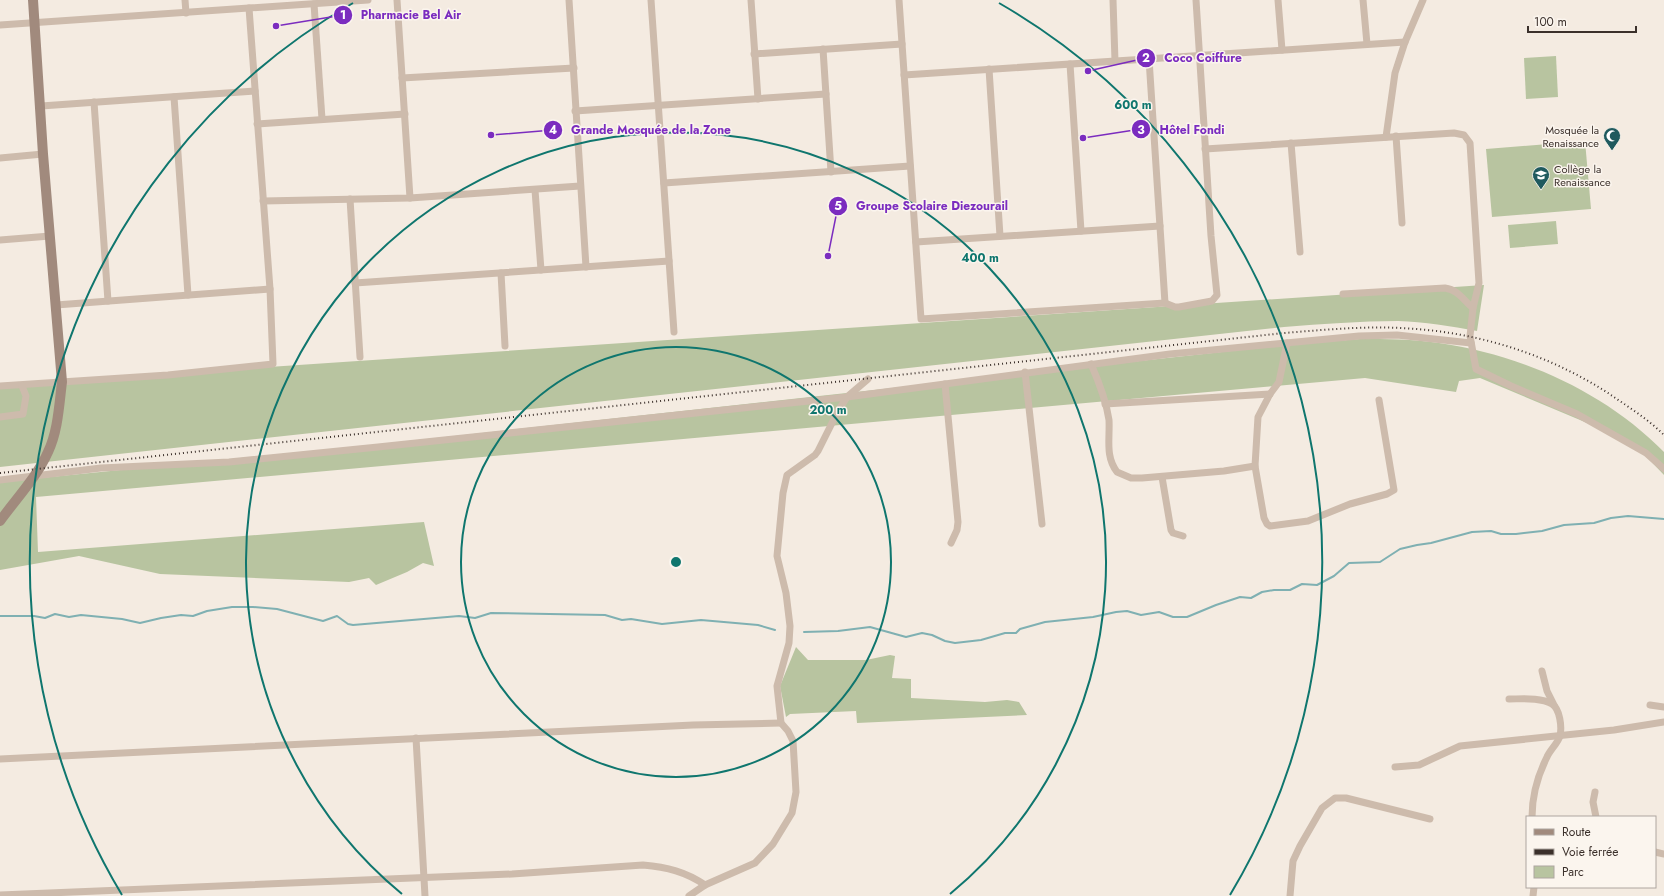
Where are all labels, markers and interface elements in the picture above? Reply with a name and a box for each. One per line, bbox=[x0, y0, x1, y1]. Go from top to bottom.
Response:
callout: Pharmacie Bel Air bbox=[333, 3, 469, 27]
text: 1 bbox=[340, 6, 346, 24]
text: Pharmacie Bel Air bbox=[361, 6, 461, 24]
scale bar bbox=[1528, 8, 1636, 34]
text: 100 m bbox=[1534, 13, 1567, 31]
callout: Coco Coiffure bbox=[1136, 46, 1250, 70]
text: 2 bbox=[1142, 49, 1150, 67]
text: Coco Coiffure bbox=[1164, 49, 1242, 67]
text: 600 m bbox=[1114, 96, 1152, 114]
callout: Hôtel Fondi bbox=[1131, 117, 1232, 141]
callout: Grande Mosquée de la Zone bbox=[543, 118, 739, 142]
text: 4 bbox=[549, 121, 557, 139]
text: Grande Mosquée de la Zone bbox=[571, 121, 731, 139]
text: 3 bbox=[1137, 121, 1145, 139]
text: Hôtel Fondi bbox=[1159, 121, 1225, 139]
place label: Mosquée la Renaissance bbox=[1542, 122, 1599, 151]
mosque icon: Mosquée la Renaissance bbox=[1602, 126, 1622, 151]
place label: Collège la Renaissance bbox=[1554, 161, 1611, 190]
school or university icon: Collège la Renaissance bbox=[1531, 165, 1551, 190]
callout: Groupe Scolaire Diezourail bbox=[828, 194, 1016, 218]
text: 5 bbox=[834, 197, 842, 215]
text: Groupe Scolaire Diezourail bbox=[856, 197, 1008, 215]
text: 400 m bbox=[961, 249, 999, 267]
text: 200 m bbox=[809, 401, 847, 419]
centre of rings bbox=[669, 555, 683, 569]
legend bbox=[1526, 816, 1656, 888]
text: Route bbox=[1562, 823, 1591, 841]
text: Voie ferrée bbox=[1562, 843, 1618, 861]
text: Parc bbox=[1562, 863, 1584, 881]

